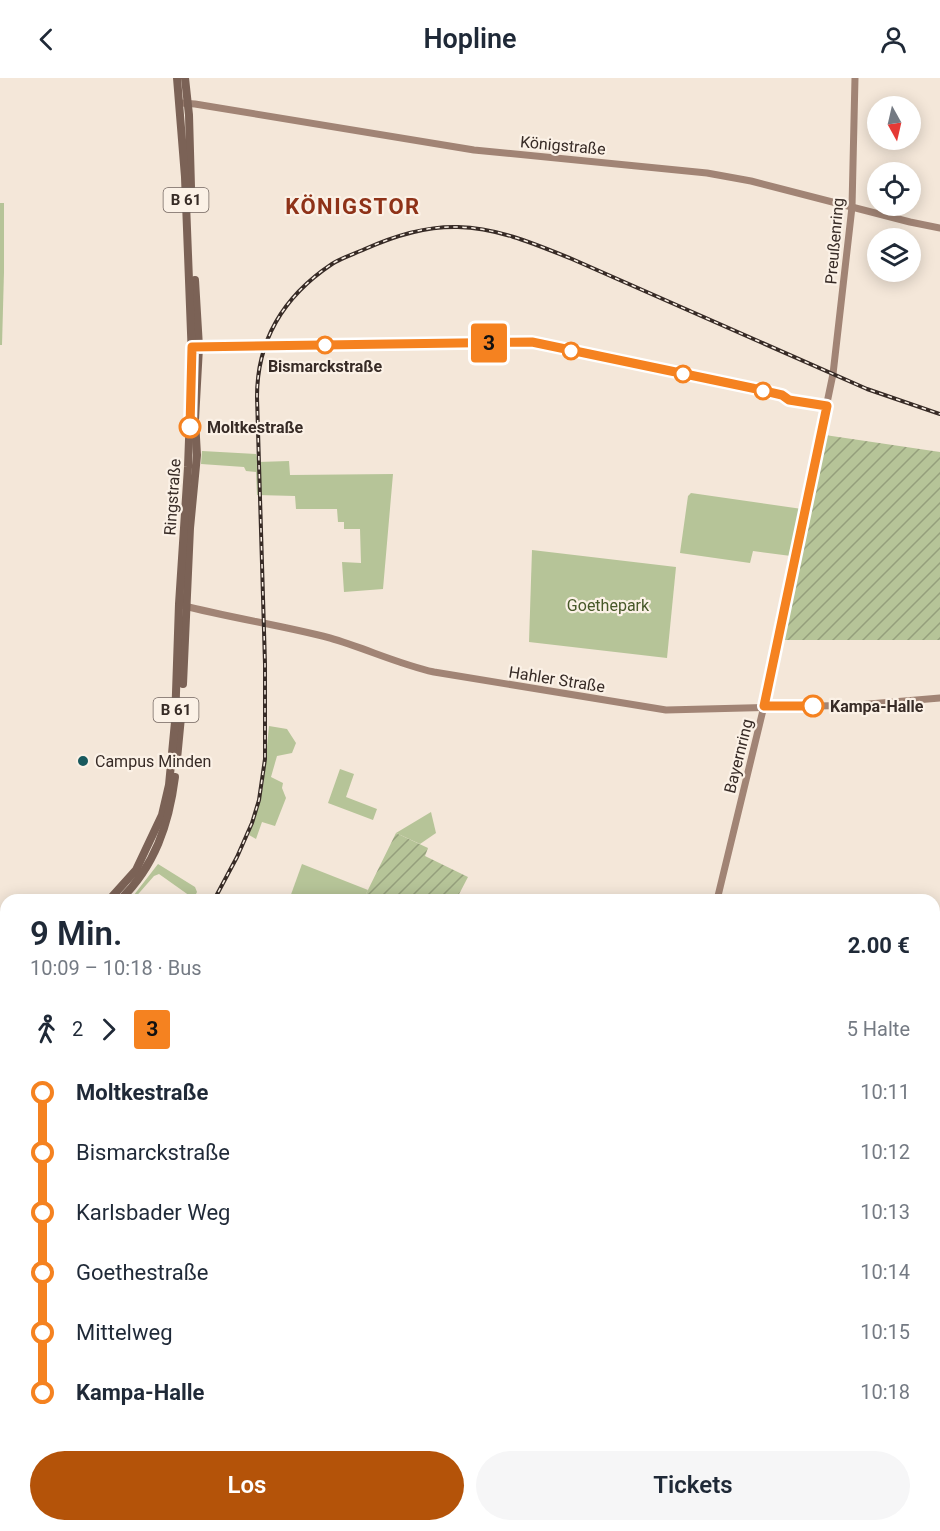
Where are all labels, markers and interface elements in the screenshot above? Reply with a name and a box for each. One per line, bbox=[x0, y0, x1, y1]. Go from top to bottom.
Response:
icon: back bbox=[30, 23, 63, 56]
text: Hopline bbox=[423, 23, 517, 55]
icon: person bbox=[877, 23, 910, 56]
north arrow bbox=[867, 96, 921, 150]
map controls bbox=[867, 96, 921, 282]
street label: Königstraße bbox=[519, 132, 607, 159]
button: locate bbox=[867, 162, 921, 216]
road number: B 61 bbox=[164, 188, 208, 212]
district label: KÖNIGSTOR bbox=[285, 194, 421, 219]
street label: Preußenring bbox=[821, 197, 848, 285]
button: layers bbox=[867, 228, 921, 282]
line badge: 3 bbox=[470, 324, 508, 362]
text: 3 bbox=[483, 331, 495, 355]
marker: Bismarckstraße bbox=[316, 336, 334, 354]
unlabelled marker bbox=[562, 342, 580, 360]
place label: Bismarckstraße bbox=[268, 357, 382, 376]
unlabelled marker bbox=[674, 365, 692, 383]
unlabelled marker bbox=[754, 382, 772, 400]
marker: Moltkestraße bbox=[179, 416, 201, 438]
place label: Moltkestraße bbox=[207, 418, 304, 437]
street label: Ringstraße bbox=[160, 458, 185, 536]
park label: Goethepark bbox=[567, 596, 650, 615]
street label: Hahler Straße bbox=[507, 663, 606, 696]
marker: Kampa-Halle bbox=[802, 695, 824, 717]
place label: Kampa-Halle bbox=[830, 697, 924, 716]
road number: B 61 bbox=[154, 698, 198, 722]
street label: Bayernring bbox=[720, 717, 757, 795]
place label: Campus Minden bbox=[95, 752, 211, 771]
marker: Campus Minden bbox=[76, 754, 90, 768]
text: 9 Min. bbox=[30, 914, 122, 953]
text: 2.00 € bbox=[848, 933, 910, 958]
text: 10:09 – 10:18 · Bus bbox=[30, 956, 202, 980]
icon: walk bbox=[30, 1013, 63, 1046]
icon: forward bbox=[92, 1013, 125, 1046]
text: 2 bbox=[72, 1017, 83, 1041]
text: 3 bbox=[146, 1017, 158, 1041]
text: 5 Halte bbox=[847, 1017, 910, 1041]
text: Moltkestraße bbox=[76, 1080, 208, 1105]
text: 10:11 bbox=[860, 1080, 910, 1104]
text: Bismarckstraße bbox=[76, 1140, 230, 1165]
text: 10:12 bbox=[860, 1140, 910, 1164]
text: Karlsbader Weg bbox=[76, 1200, 230, 1225]
text: 10:13 bbox=[860, 1200, 910, 1224]
text: Goethestraße bbox=[76, 1260, 208, 1285]
text: 10:14 bbox=[860, 1260, 910, 1284]
text: Mittelweg bbox=[76, 1320, 173, 1345]
text: 10:15 bbox=[860, 1320, 910, 1344]
text: Kampa-Halle bbox=[76, 1380, 204, 1405]
text: 10:18 bbox=[860, 1380, 910, 1404]
button: Los bbox=[30, 1451, 464, 1520]
button: Tickets bbox=[476, 1451, 910, 1520]

